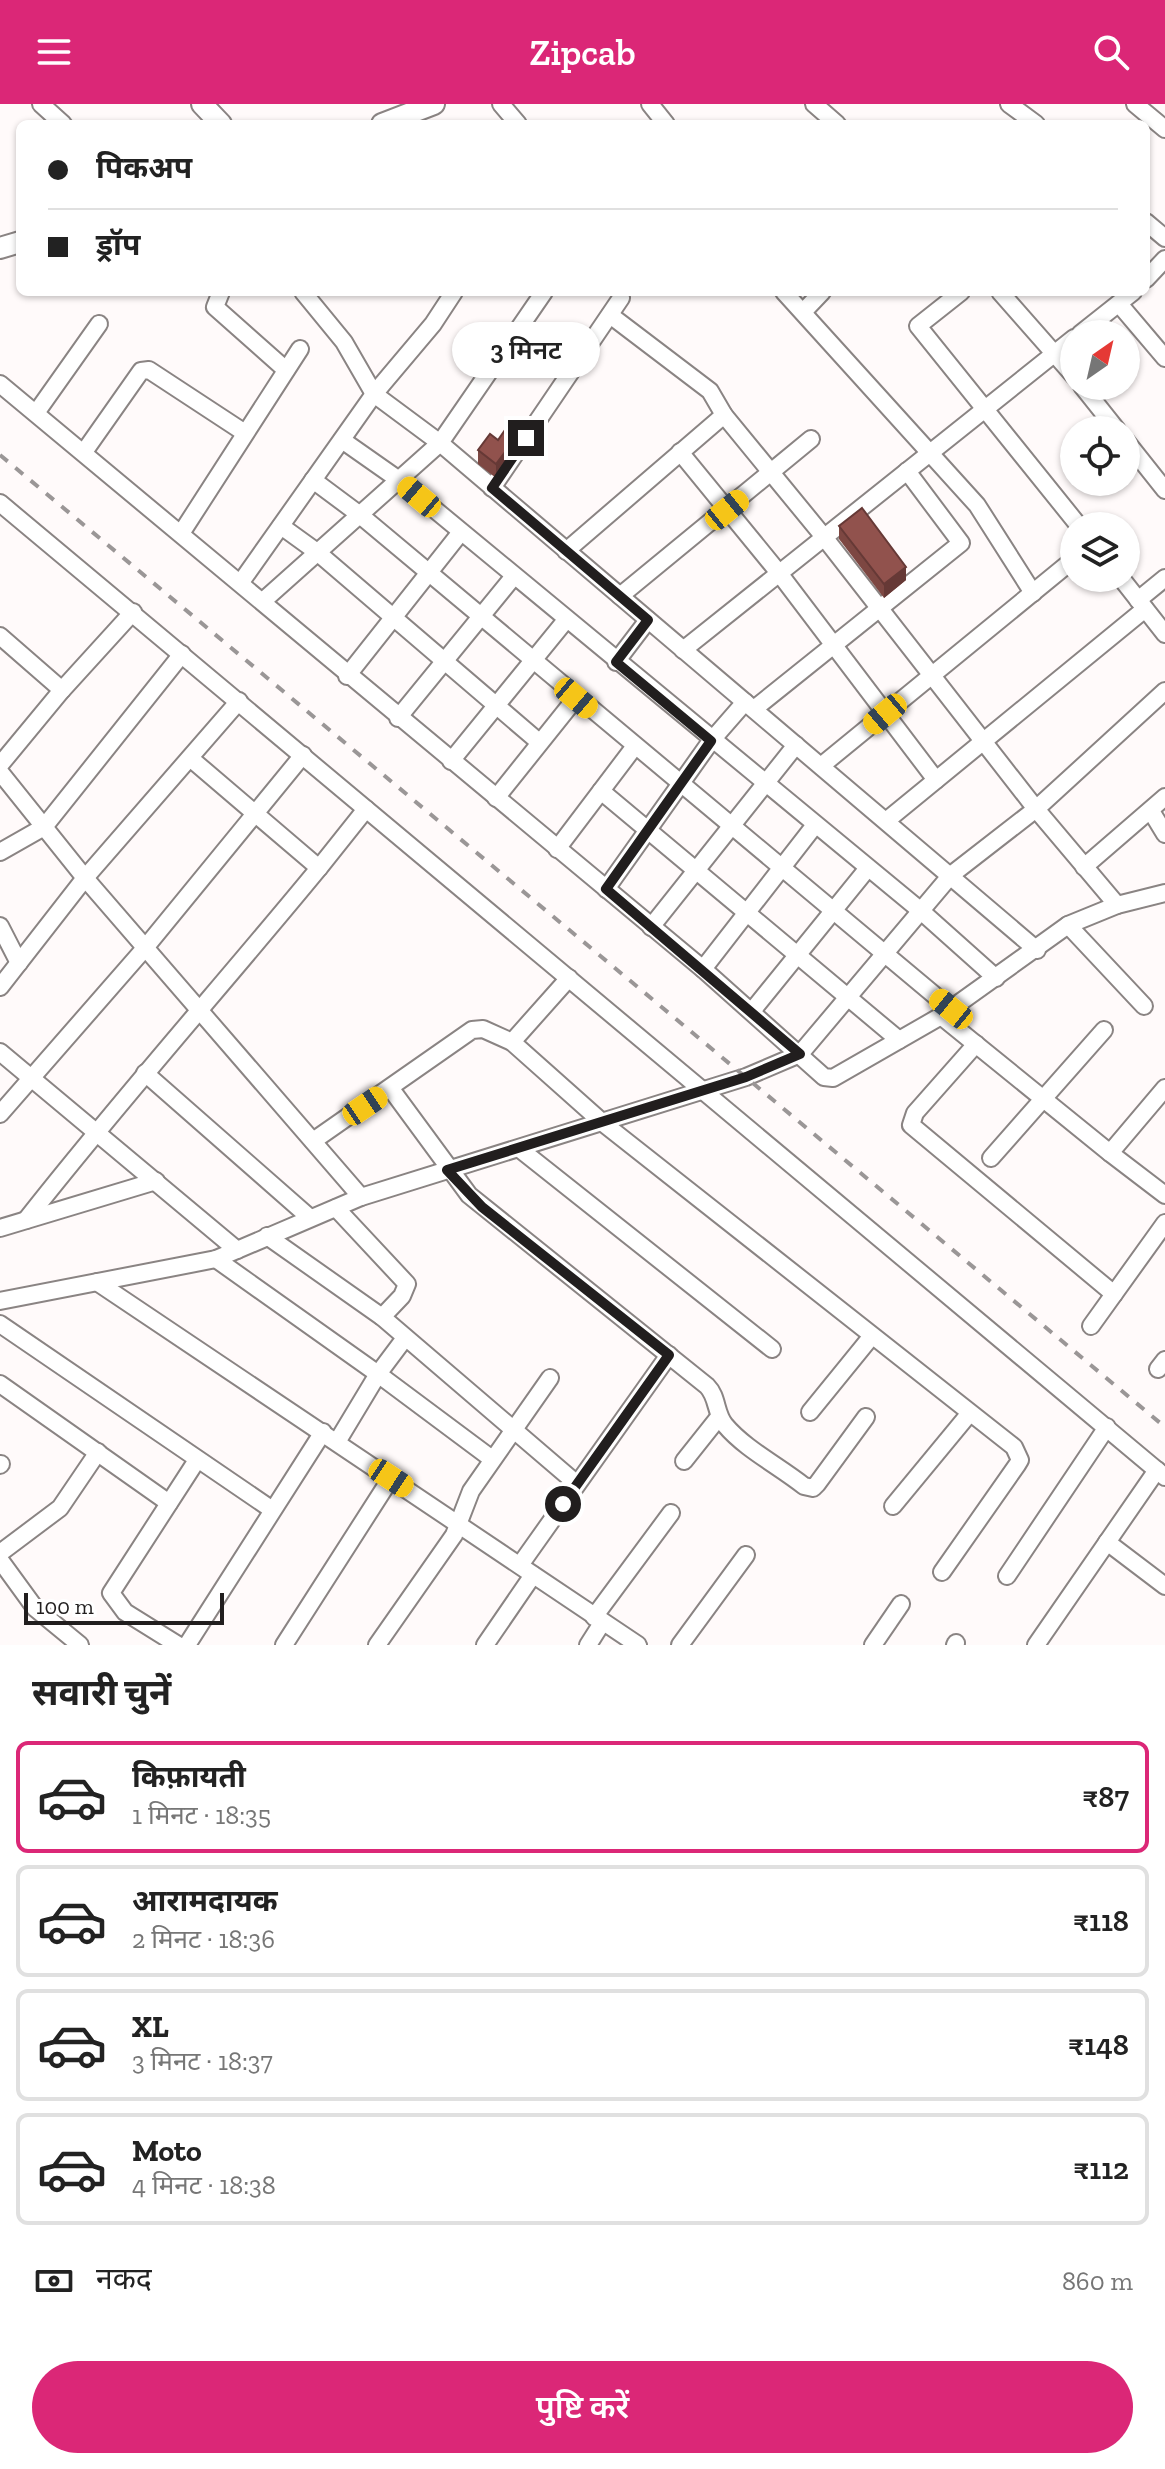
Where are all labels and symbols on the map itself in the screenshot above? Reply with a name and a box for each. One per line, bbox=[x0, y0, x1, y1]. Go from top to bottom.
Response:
north arrow bbox=[1060, 320, 1140, 400]
callout: 3 मिनट bbox=[452, 322, 600, 378]
route end bbox=[508, 420, 544, 456]
car bbox=[393, 472, 445, 522]
car bbox=[701, 486, 753, 534]
car bbox=[550, 673, 602, 723]
car bbox=[859, 689, 911, 739]
car bbox=[925, 985, 977, 1033]
car bbox=[338, 1083, 392, 1129]
car bbox=[364, 1455, 418, 1501]
route start bbox=[545, 1486, 581, 1522]
scale bar bbox=[24, 1589, 224, 1625]

